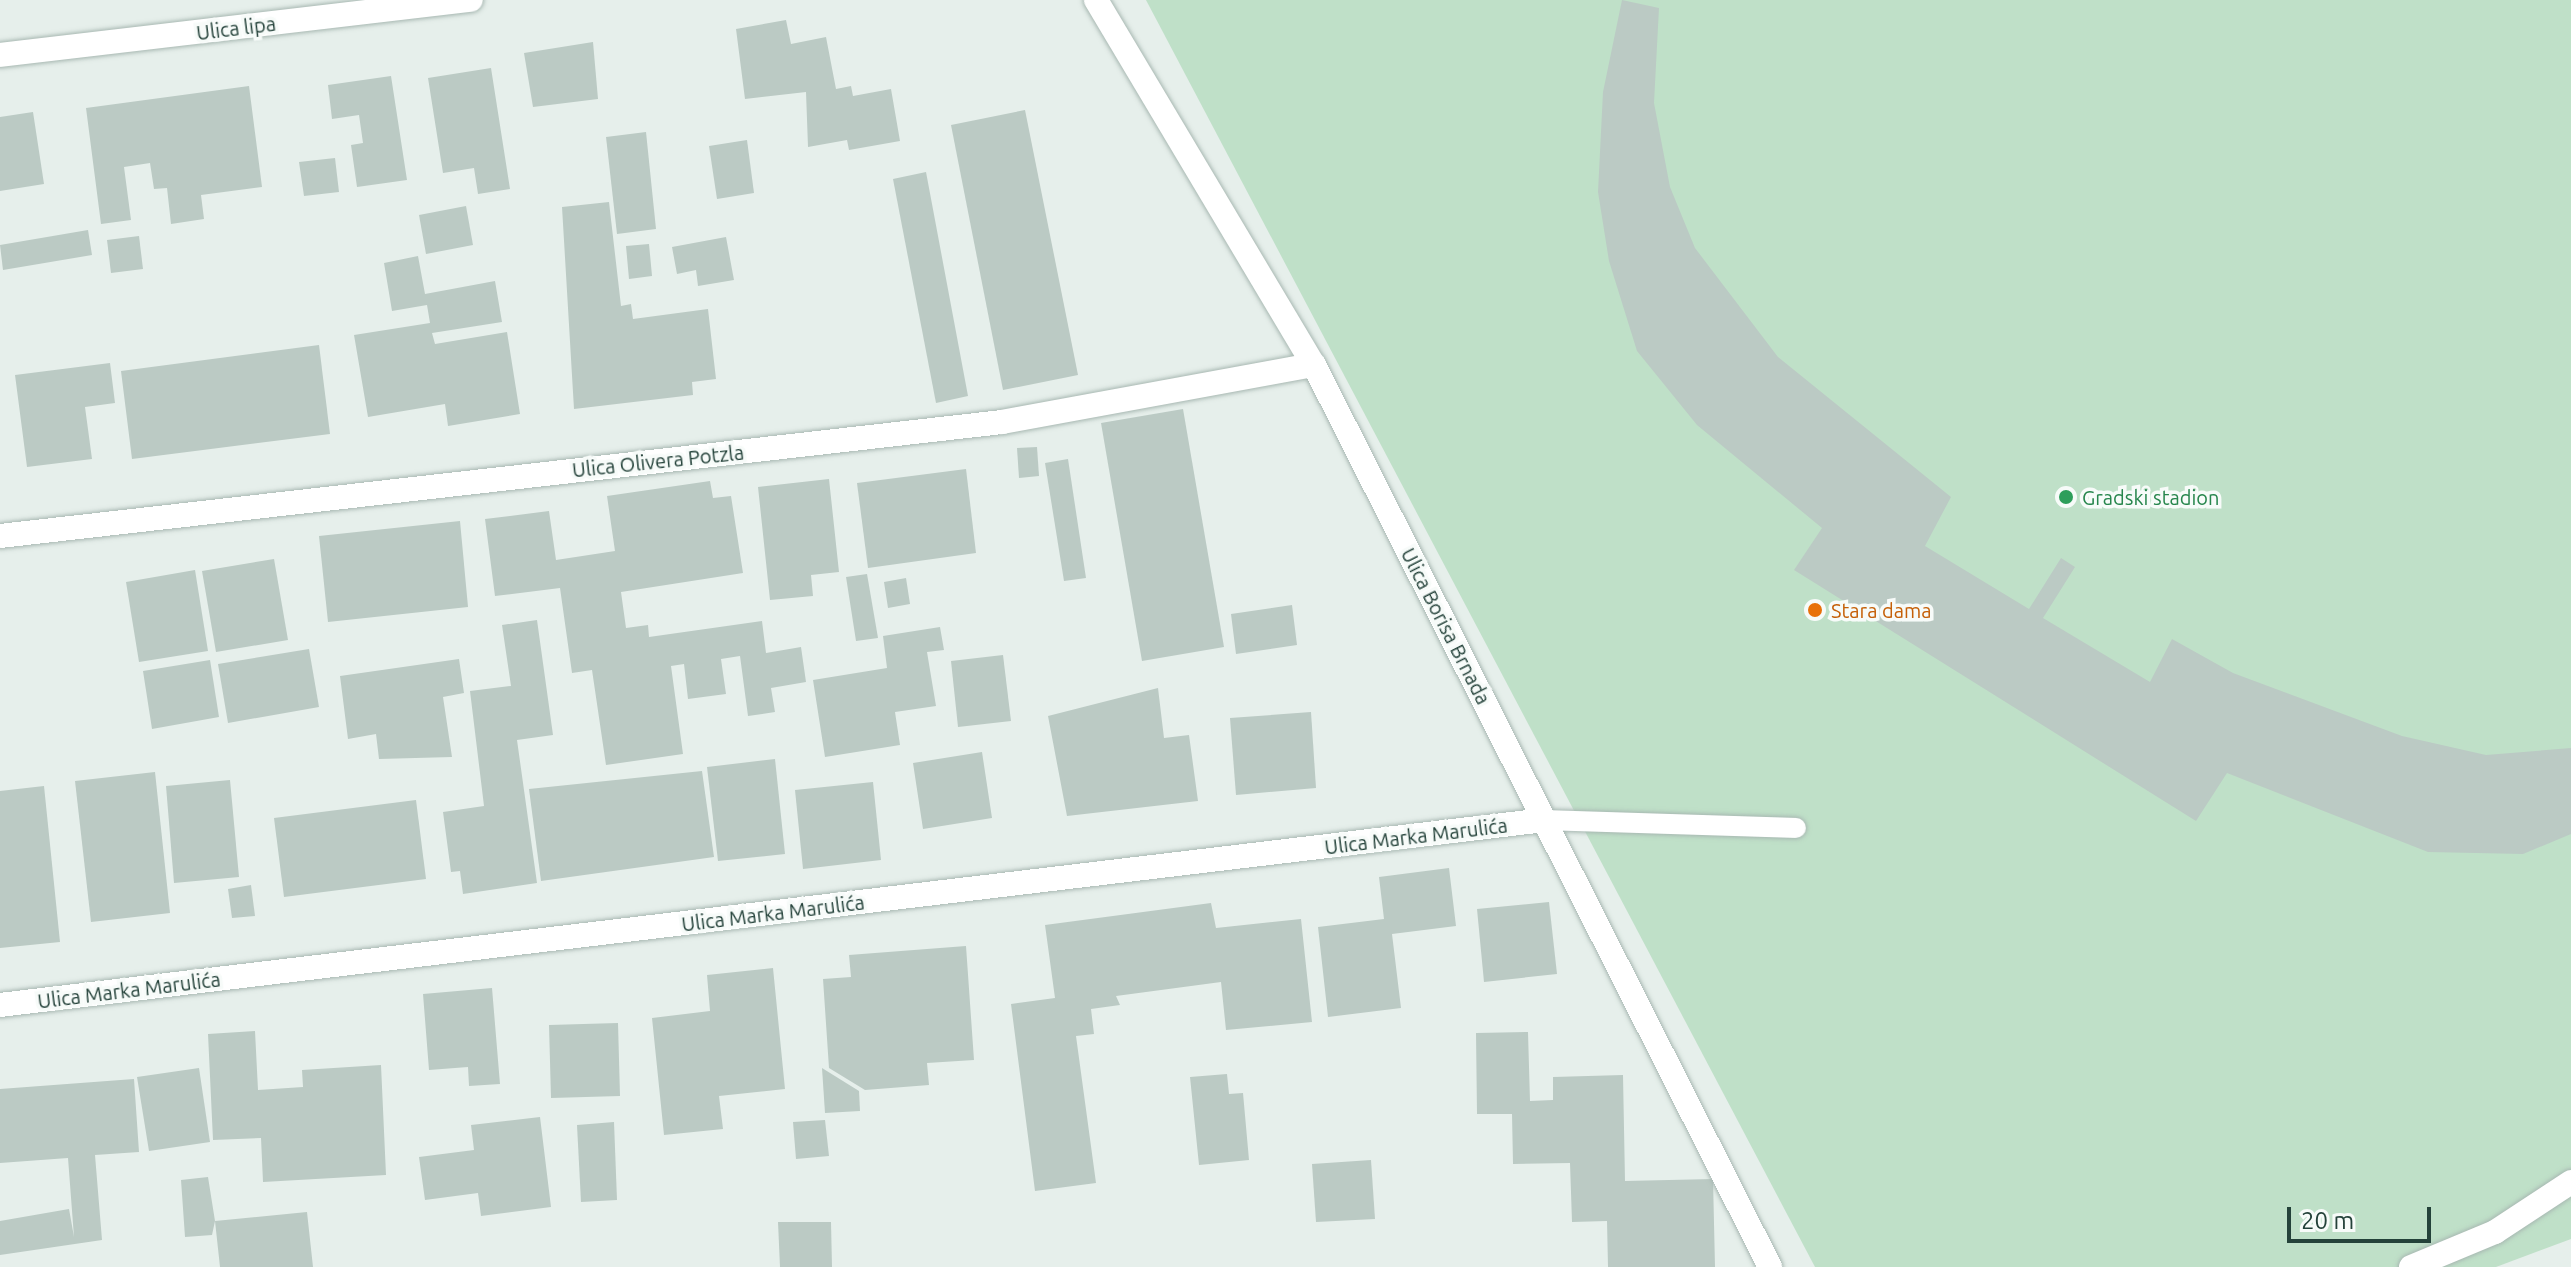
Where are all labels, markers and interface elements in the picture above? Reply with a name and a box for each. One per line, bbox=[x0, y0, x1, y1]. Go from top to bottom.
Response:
street label: Ulica lipa bbox=[195, 11, 277, 45]
street label: Ulica Olivera Potzla bbox=[571, 440, 745, 482]
place label: Gradski stadion bbox=[2082, 485, 2219, 509]
marker: Gradski stadion bbox=[2057, 488, 2075, 506]
street label: Ulica Borisa Brnada bbox=[1396, 544, 1496, 708]
place label: Stara dama bbox=[1831, 598, 1932, 622]
marker: Stara dama bbox=[1806, 601, 1824, 619]
street label: Ulica Marka Marulića bbox=[1323, 813, 1509, 859]
street label: Ulica Marka Marulića bbox=[680, 890, 866, 936]
street label: Ulica Marka Marulića bbox=[36, 967, 222, 1013]
scale bar bbox=[2291, 1191, 2435, 1241]
text: 20 m bbox=[2301, 1207, 2354, 1234]

